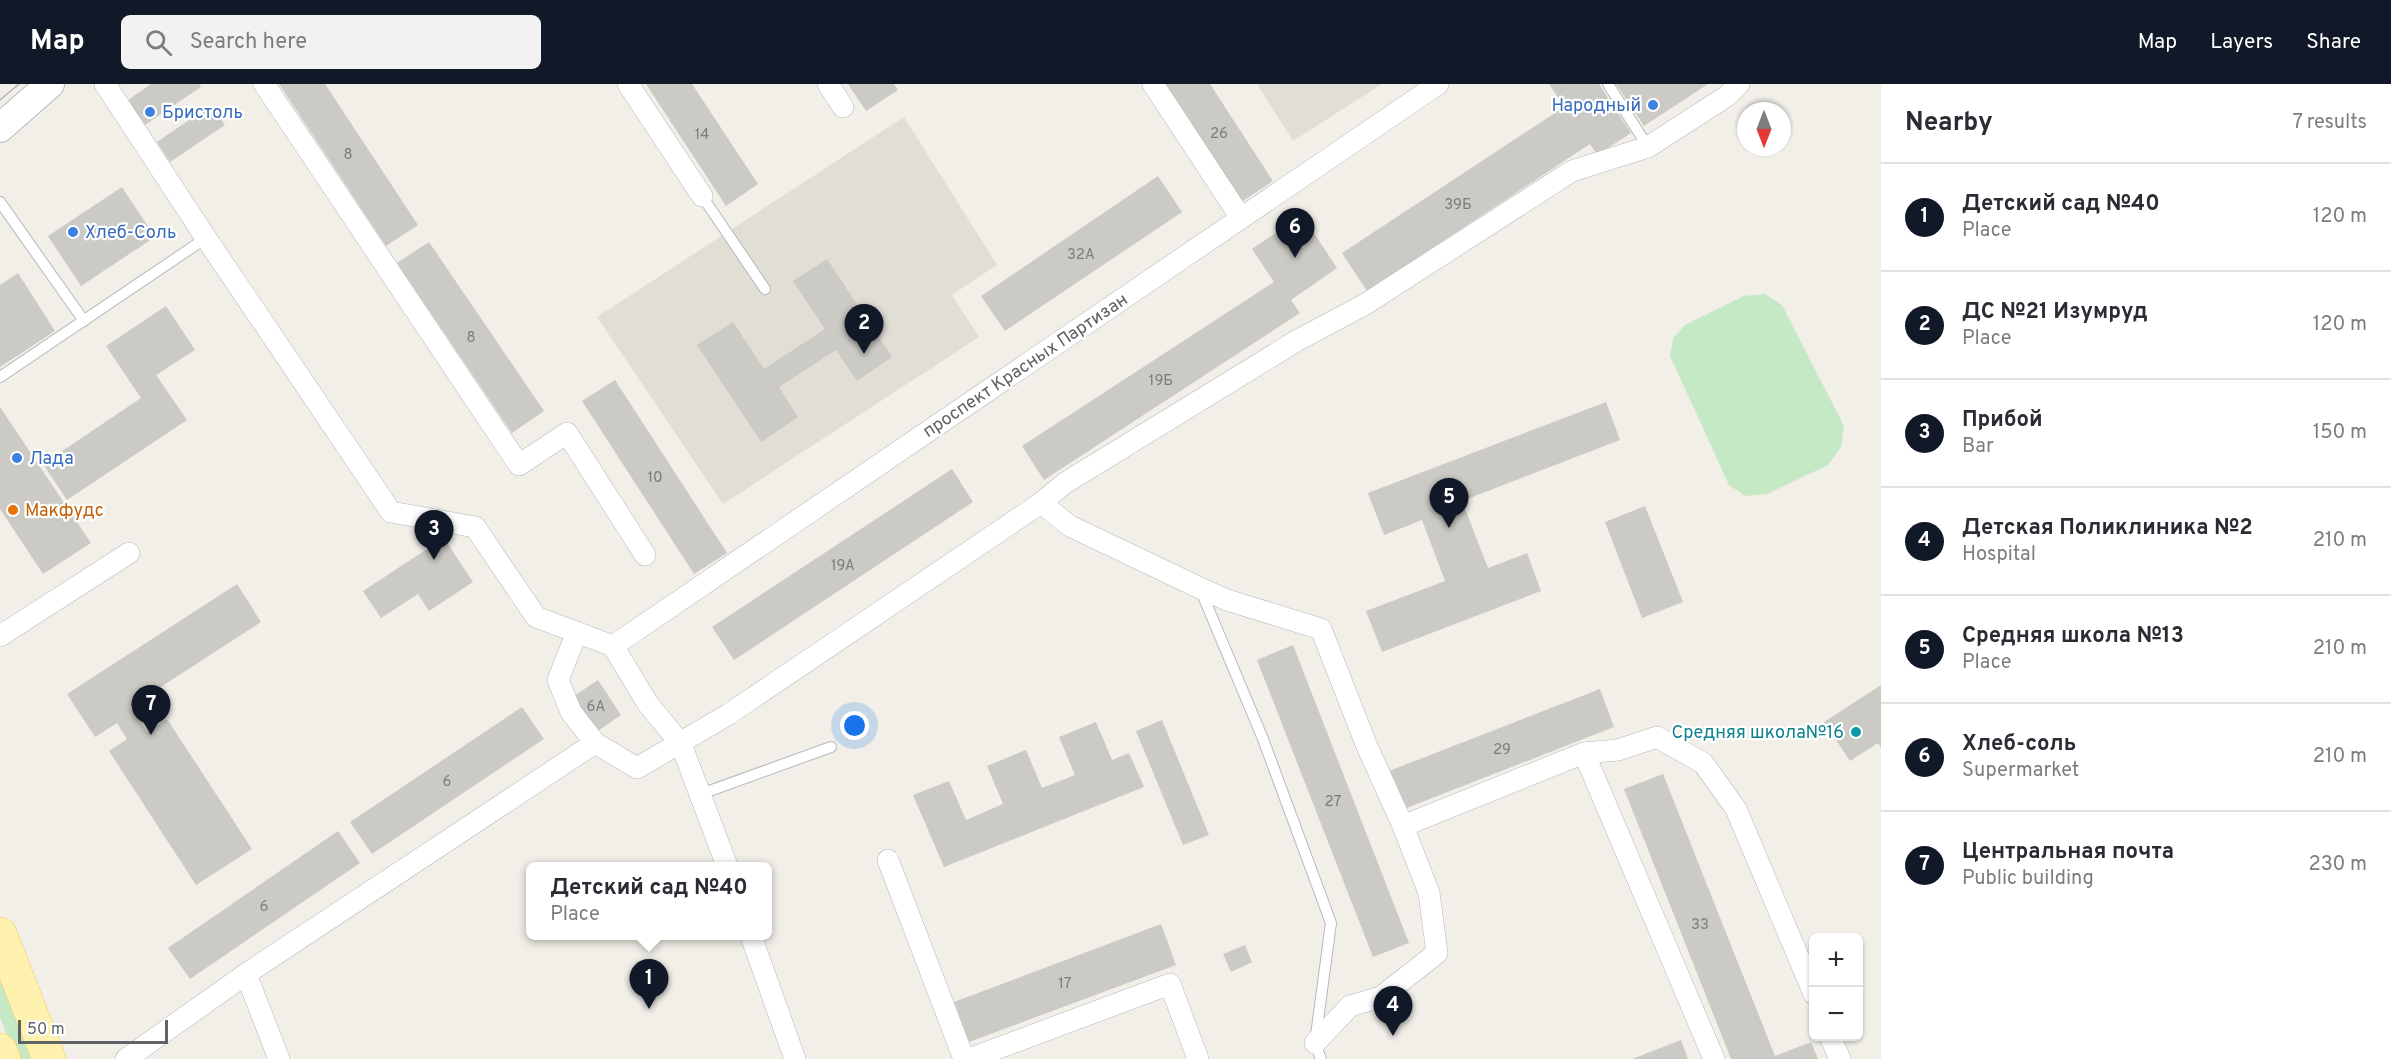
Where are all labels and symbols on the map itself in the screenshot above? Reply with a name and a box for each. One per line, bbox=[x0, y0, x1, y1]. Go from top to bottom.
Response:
place label: Народный bbox=[1551, 95, 1641, 118]
marker: Народный bbox=[1646, 98, 1660, 112]
place label: Бристоль bbox=[162, 102, 243, 125]
north arrow bbox=[1737, 102, 1791, 156]
marker: Бристоль bbox=[143, 105, 157, 119]
house number: 26 bbox=[1210, 125, 1228, 144]
house number: 14 bbox=[695, 126, 709, 145]
house number: 8 bbox=[343, 146, 353, 165]
house number: 39Б bbox=[1444, 196, 1472, 215]
pin: 6 bbox=[1276, 208, 1314, 258]
place label: Хлеб-Соль bbox=[85, 222, 176, 245]
marker: Хлеб-Соль bbox=[66, 225, 80, 239]
house number: 32А bbox=[1067, 246, 1095, 265]
street label: проспект Красных Партизан bbox=[919, 289, 1133, 444]
pin: 2 bbox=[844, 304, 884, 354]
house number: 8 bbox=[466, 329, 476, 348]
house number: 19Б bbox=[1149, 372, 1173, 391]
place label: Лада bbox=[29, 448, 74, 471]
marker: Лада bbox=[10, 451, 24, 465]
house number: 10 bbox=[647, 469, 663, 488]
pin: 5 bbox=[1430, 478, 1468, 528]
place label: Макфудс bbox=[25, 500, 104, 523]
marker: Макфудс bbox=[6, 503, 20, 517]
pin: 3 bbox=[414, 510, 454, 560]
house number: 19А bbox=[831, 557, 855, 576]
pin: 7 bbox=[132, 686, 170, 735]
house number: 6А bbox=[587, 698, 605, 717]
your location bbox=[840, 711, 869, 740]
place label: Средняя школа№16 bbox=[1672, 722, 1844, 745]
marker: Средняя школа№16 bbox=[1849, 725, 1863, 739]
house number: 29 bbox=[1493, 741, 1511, 760]
house number: 6 bbox=[443, 773, 452, 792]
house number: 27 bbox=[1325, 793, 1342, 812]
house number: 6 bbox=[260, 898, 269, 917]
house number: 33 bbox=[1691, 916, 1709, 935]
pin: 1 bbox=[630, 960, 668, 1009]
house number: 17 bbox=[1058, 975, 1072, 994]
pin: 4 bbox=[1374, 986, 1412, 1036]
scale bar bbox=[18, 1017, 168, 1044]

